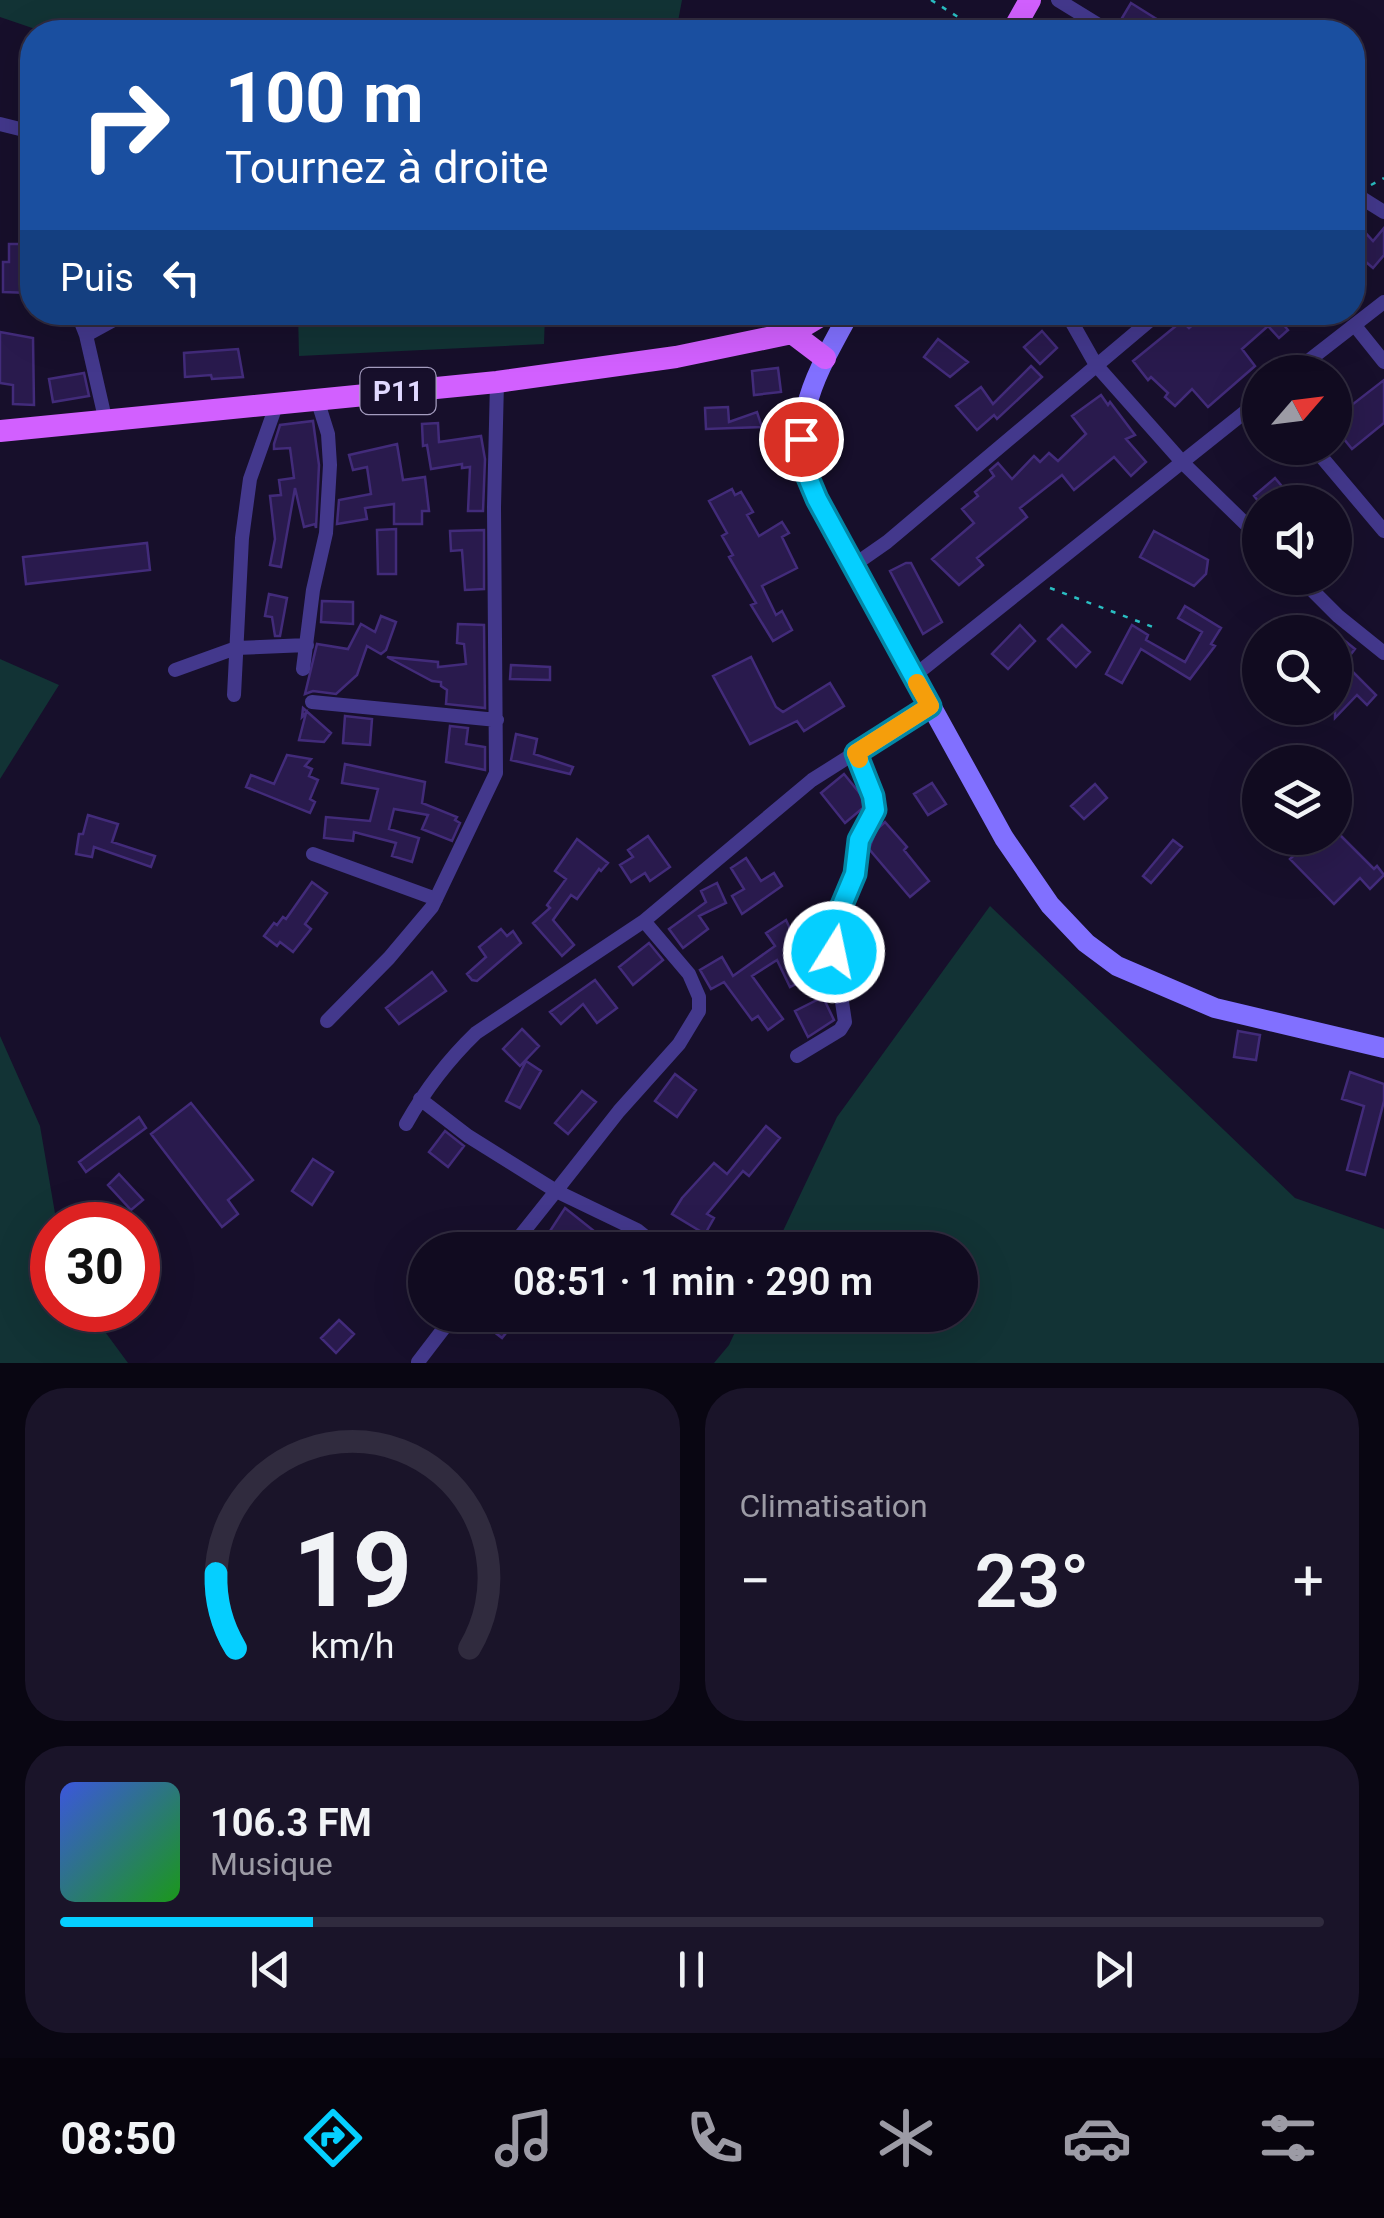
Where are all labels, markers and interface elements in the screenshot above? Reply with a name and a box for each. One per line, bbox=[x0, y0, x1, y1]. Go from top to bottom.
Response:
text: 100 m bbox=[225, 57, 424, 139]
icon: right bbox=[60, 60, 190, 190]
text: Tournez à droite bbox=[225, 141, 549, 194]
icon: left bbox=[154, 250, 209, 305]
text: Puis bbox=[60, 256, 134, 300]
north arrow bbox=[1242, 355, 1352, 465]
map controls bbox=[1242, 355, 1352, 855]
road number: P11 bbox=[360, 368, 436, 414]
pin bbox=[759, 397, 844, 482]
icon: arrive bbox=[774, 412, 829, 467]
button: sound bbox=[1242, 485, 1352, 595]
button: search bbox=[1242, 615, 1352, 725]
button: layers bbox=[1242, 745, 1352, 855]
position arrow bbox=[782, 900, 886, 1004]
speed limit sign: 30 bbox=[30, 1202, 160, 1332]
text: 08:51 · 1 min · 290 m bbox=[513, 1260, 873, 1304]
text: Climatisation bbox=[740, 1487, 928, 1525]
text: 19 bbox=[293, 1510, 412, 1631]
text: 23° bbox=[975, 1537, 1089, 1625]
text: − bbox=[740, 1549, 771, 1613]
text: + bbox=[1293, 1549, 1324, 1613]
text: km/h bbox=[310, 1625, 394, 1667]
text: 106.3 FM bbox=[210, 1801, 372, 1845]
text: Musique bbox=[210, 1845, 333, 1883]
icon: previous bbox=[243, 1942, 298, 1997]
icon: pause bbox=[664, 1942, 719, 1997]
icon: next bbox=[1086, 1942, 1141, 1997]
icon: directions bbox=[298, 2103, 368, 2173]
icon: music bbox=[489, 2103, 559, 2173]
icon: phone bbox=[680, 2103, 750, 2173]
icon: climate bbox=[871, 2103, 941, 2173]
icon: car bbox=[1062, 2103, 1132, 2173]
icon: filters bbox=[1253, 2103, 1323, 2173]
text: 08:50 bbox=[61, 2112, 177, 2165]

